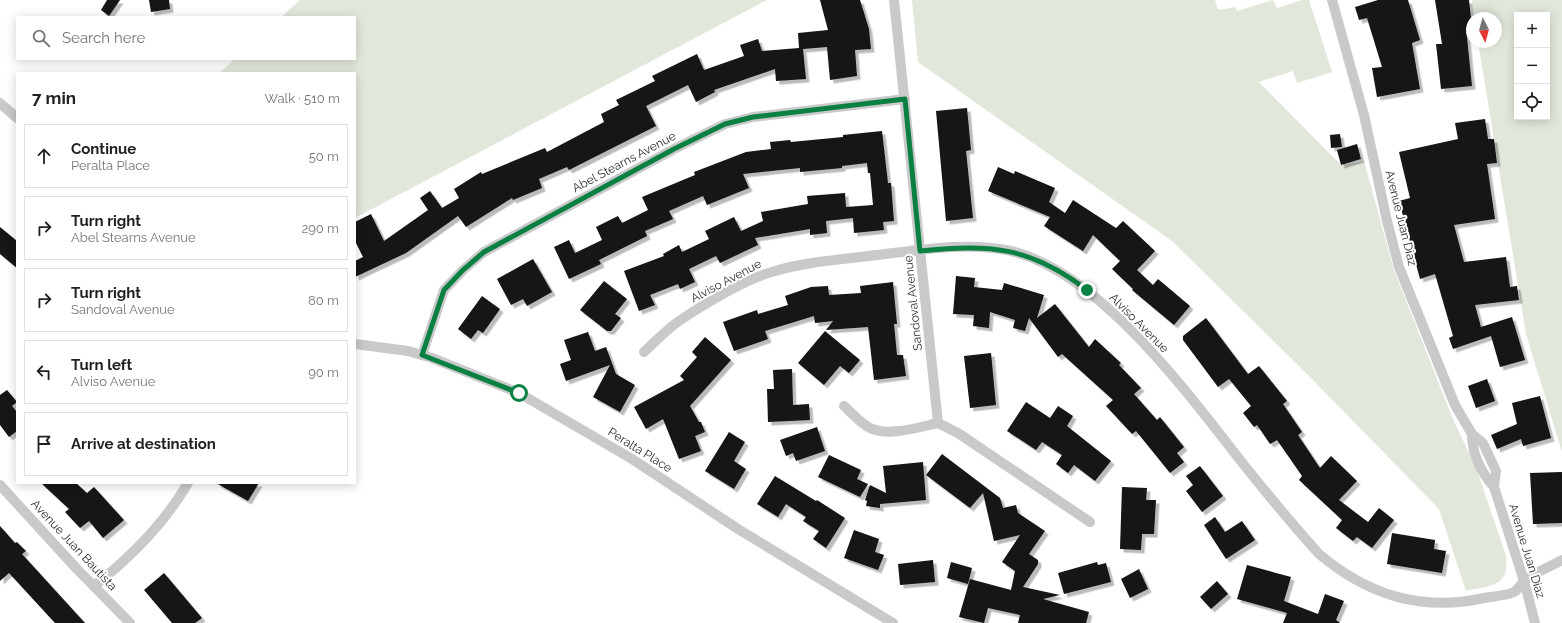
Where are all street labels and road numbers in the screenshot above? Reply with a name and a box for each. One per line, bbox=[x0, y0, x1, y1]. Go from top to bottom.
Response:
street label: Abel Stearns Avenue bbox=[570, 129, 678, 195]
street label: Avenue Juan Diaz bbox=[1382, 169, 1420, 267]
street label: Sandoval Avenue bbox=[901, 255, 925, 351]
street label: Alviso Avenue bbox=[688, 257, 764, 305]
street label: Alviso Avenue bbox=[1107, 291, 1171, 355]
street label: Peralta Place bbox=[605, 425, 675, 475]
street label: Avenue Juan Bautista bbox=[28, 497, 120, 593]
street label: Avenue Juan Diaz bbox=[1506, 502, 1548, 600]

